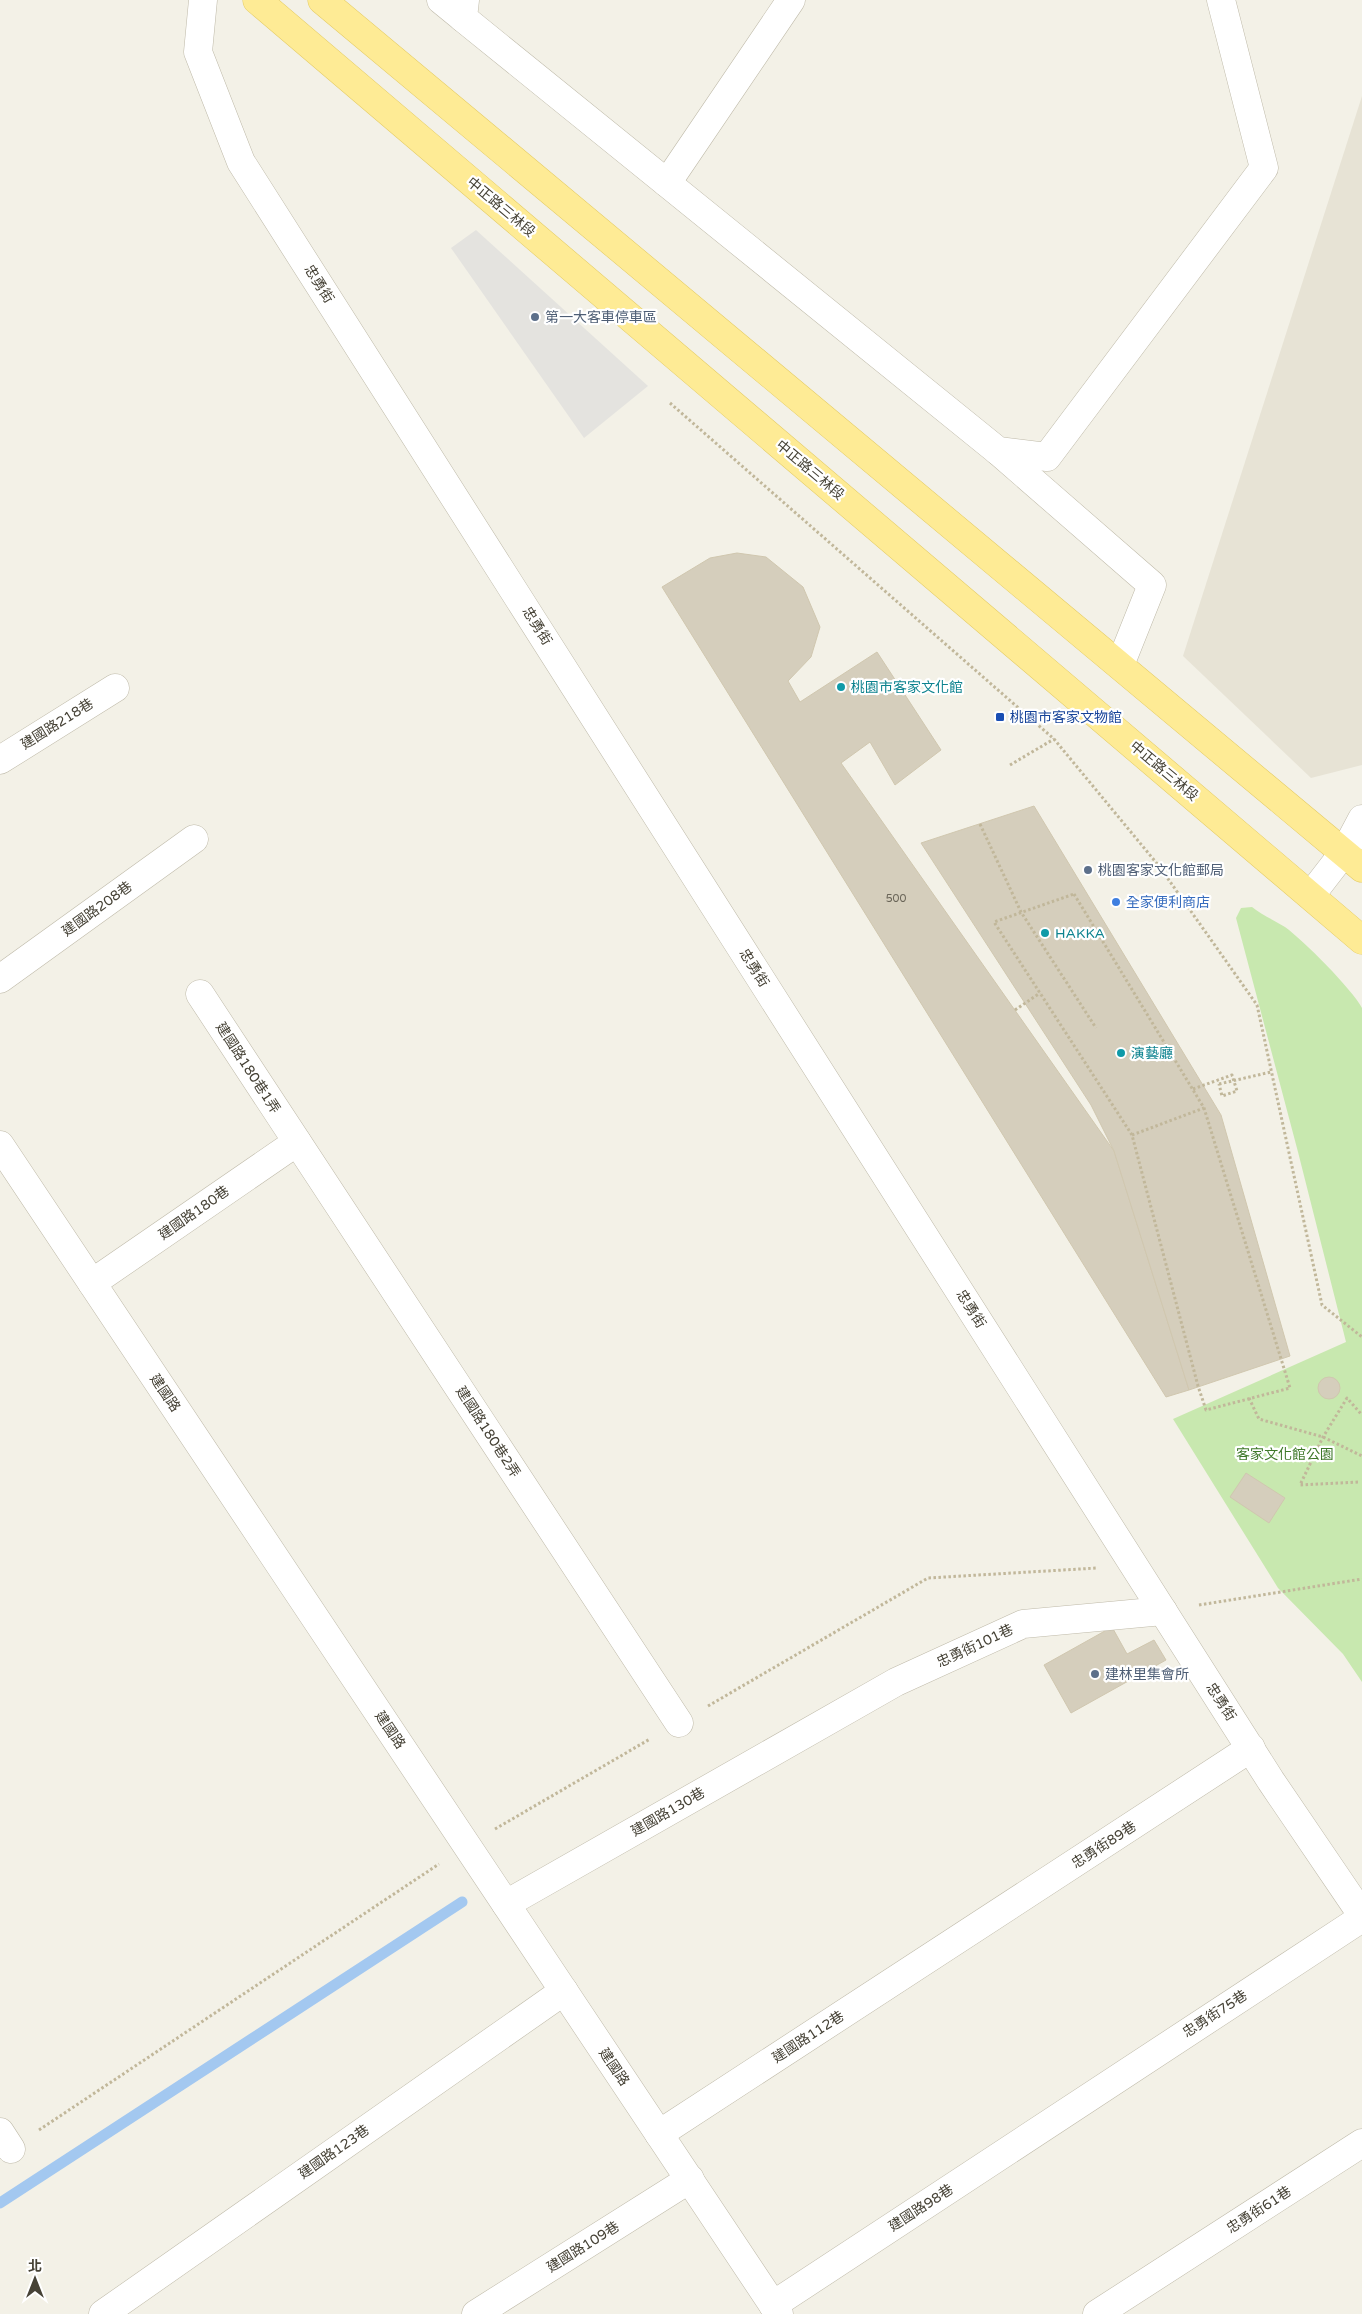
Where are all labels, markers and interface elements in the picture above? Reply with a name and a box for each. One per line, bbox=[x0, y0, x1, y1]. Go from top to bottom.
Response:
street label: 中正路三林段 bbox=[463, 173, 539, 241]
street label: 忠勇街 bbox=[301, 262, 337, 306]
place label: 第一大客車停車區 bbox=[545, 309, 657, 326]
marker: 第一大客車停車區 bbox=[529, 311, 541, 323]
street label: 中正路三林段 bbox=[772, 436, 848, 504]
street label: 忠勇街 bbox=[519, 604, 555, 648]
place label: 桃園市客家文化館 bbox=[851, 679, 963, 696]
marker: 桃園市客家文化館 bbox=[835, 681, 847, 693]
street label: 建國路218巷 bbox=[18, 695, 96, 753]
place label: 桃園市客家文物館 bbox=[1010, 709, 1122, 726]
marker: 桃園市客家文物館 bbox=[994, 711, 1006, 723]
street label: 中正路三林段 bbox=[1126, 737, 1202, 805]
place label: 桃園客家文化館郵局 bbox=[1098, 862, 1224, 879]
marker: 桃園客家文化館郵局 bbox=[1082, 864, 1094, 876]
street label: 建國路208巷 bbox=[59, 878, 135, 940]
house number: 500 bbox=[886, 892, 906, 905]
place label: 全家便利商店 bbox=[1126, 894, 1210, 911]
marker: 全家便利商店 bbox=[1110, 896, 1122, 908]
place label: HAKKA bbox=[1055, 925, 1105, 942]
marker: HAKKA bbox=[1039, 927, 1051, 939]
street label: 忠勇街 bbox=[736, 946, 772, 990]
street label: 建國路180巷1弄 bbox=[212, 1019, 284, 1117]
place label: 演藝廳 bbox=[1131, 1045, 1173, 1062]
marker: 演藝廳 bbox=[1115, 1047, 1127, 1059]
street label: 建國路180巷 bbox=[155, 1182, 233, 1244]
street label: 忠勇街 bbox=[953, 1287, 989, 1331]
street label: 建國路 bbox=[146, 1371, 184, 1415]
street label: 建國路180巷2弄 bbox=[452, 1383, 524, 1481]
park label: 客家文化館公園 bbox=[1236, 1446, 1334, 1463]
street label: 忠勇街101巷 bbox=[934, 1621, 1016, 1671]
place label: 建林里集會所 bbox=[1105, 1666, 1189, 1683]
marker: 建林里集會所 bbox=[1089, 1668, 1101, 1680]
street label: 忠勇街 bbox=[1202, 1680, 1240, 1724]
street label: 建國路 bbox=[371, 1708, 409, 1752]
street label: 建國路130巷 bbox=[628, 1784, 708, 1840]
street label: 忠勇街89巷 bbox=[1069, 1818, 1139, 1872]
street label: 忠勇街75巷 bbox=[1180, 1987, 1250, 2041]
street label: 建國路112巷 bbox=[769, 2007, 847, 2067]
street label: 建國路 bbox=[595, 2045, 633, 2089]
street label: 建國路123巷 bbox=[295, 2121, 373, 2183]
street label: 建國路98巷 bbox=[886, 2181, 956, 2235]
street label: 忠勇街61巷 bbox=[1224, 2183, 1294, 2237]
street label: 建國路109巷 bbox=[544, 2218, 622, 2276]
north arrow bbox=[10, 2254, 60, 2304]
text: 北 bbox=[28, 2258, 42, 2275]

